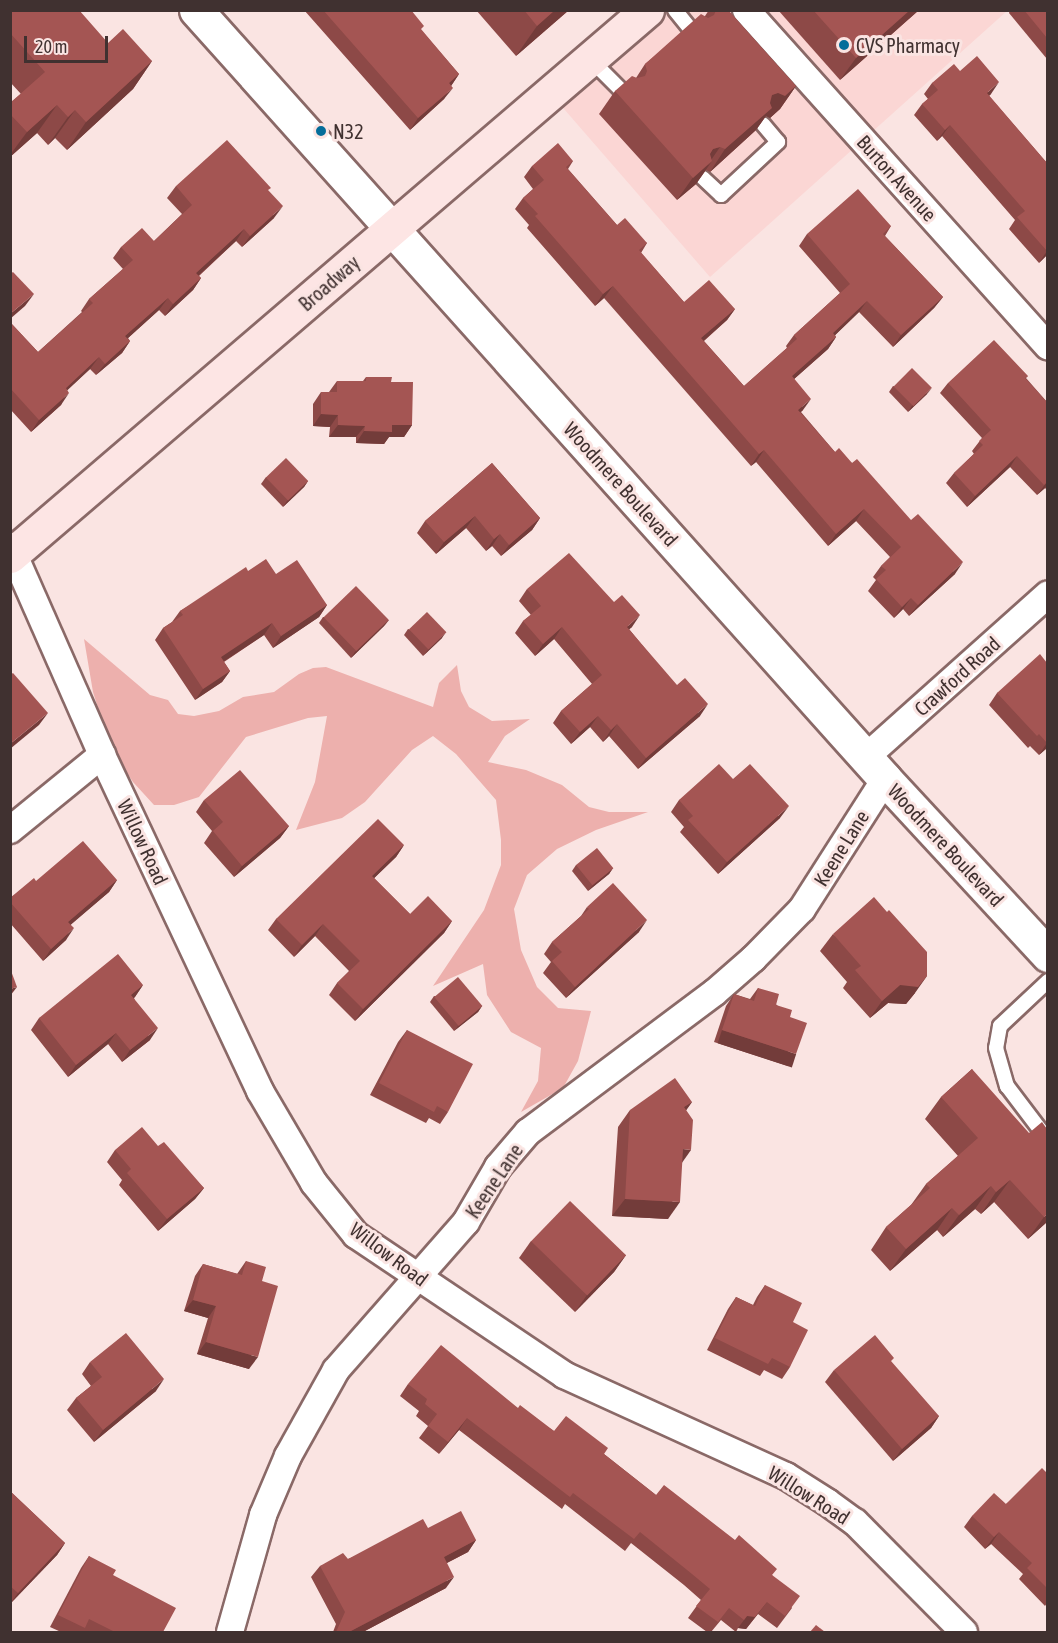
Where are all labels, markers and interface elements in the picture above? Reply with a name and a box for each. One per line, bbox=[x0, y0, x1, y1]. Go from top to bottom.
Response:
scale bar bbox=[27, 24, 111, 62]
place label: CVS Pharmacy bbox=[856, 33, 960, 57]
text: 20 m bbox=[35, 36, 67, 57]
marker: CVS Pharmacy bbox=[837, 38, 851, 52]
place label: N32 bbox=[333, 119, 364, 143]
marker: N32 bbox=[314, 124, 328, 138]
street label: Burton Avenue bbox=[852, 130, 942, 226]
street label: Broadway bbox=[294, 250, 364, 316]
street label: Woodmere Boulevard bbox=[559, 417, 683, 551]
street label: Crawford Road bbox=[909, 631, 1005, 721]
street label: Woodmere Boulevard bbox=[883, 779, 1009, 911]
street label: Willow Road bbox=[113, 795, 173, 889]
street label: Keene Lane bbox=[808, 806, 874, 890]
street label: Keene Lane bbox=[460, 1139, 528, 1223]
street label: Willow Road bbox=[345, 1217, 433, 1291]
street label: Willow Road bbox=[764, 1461, 854, 1529]

